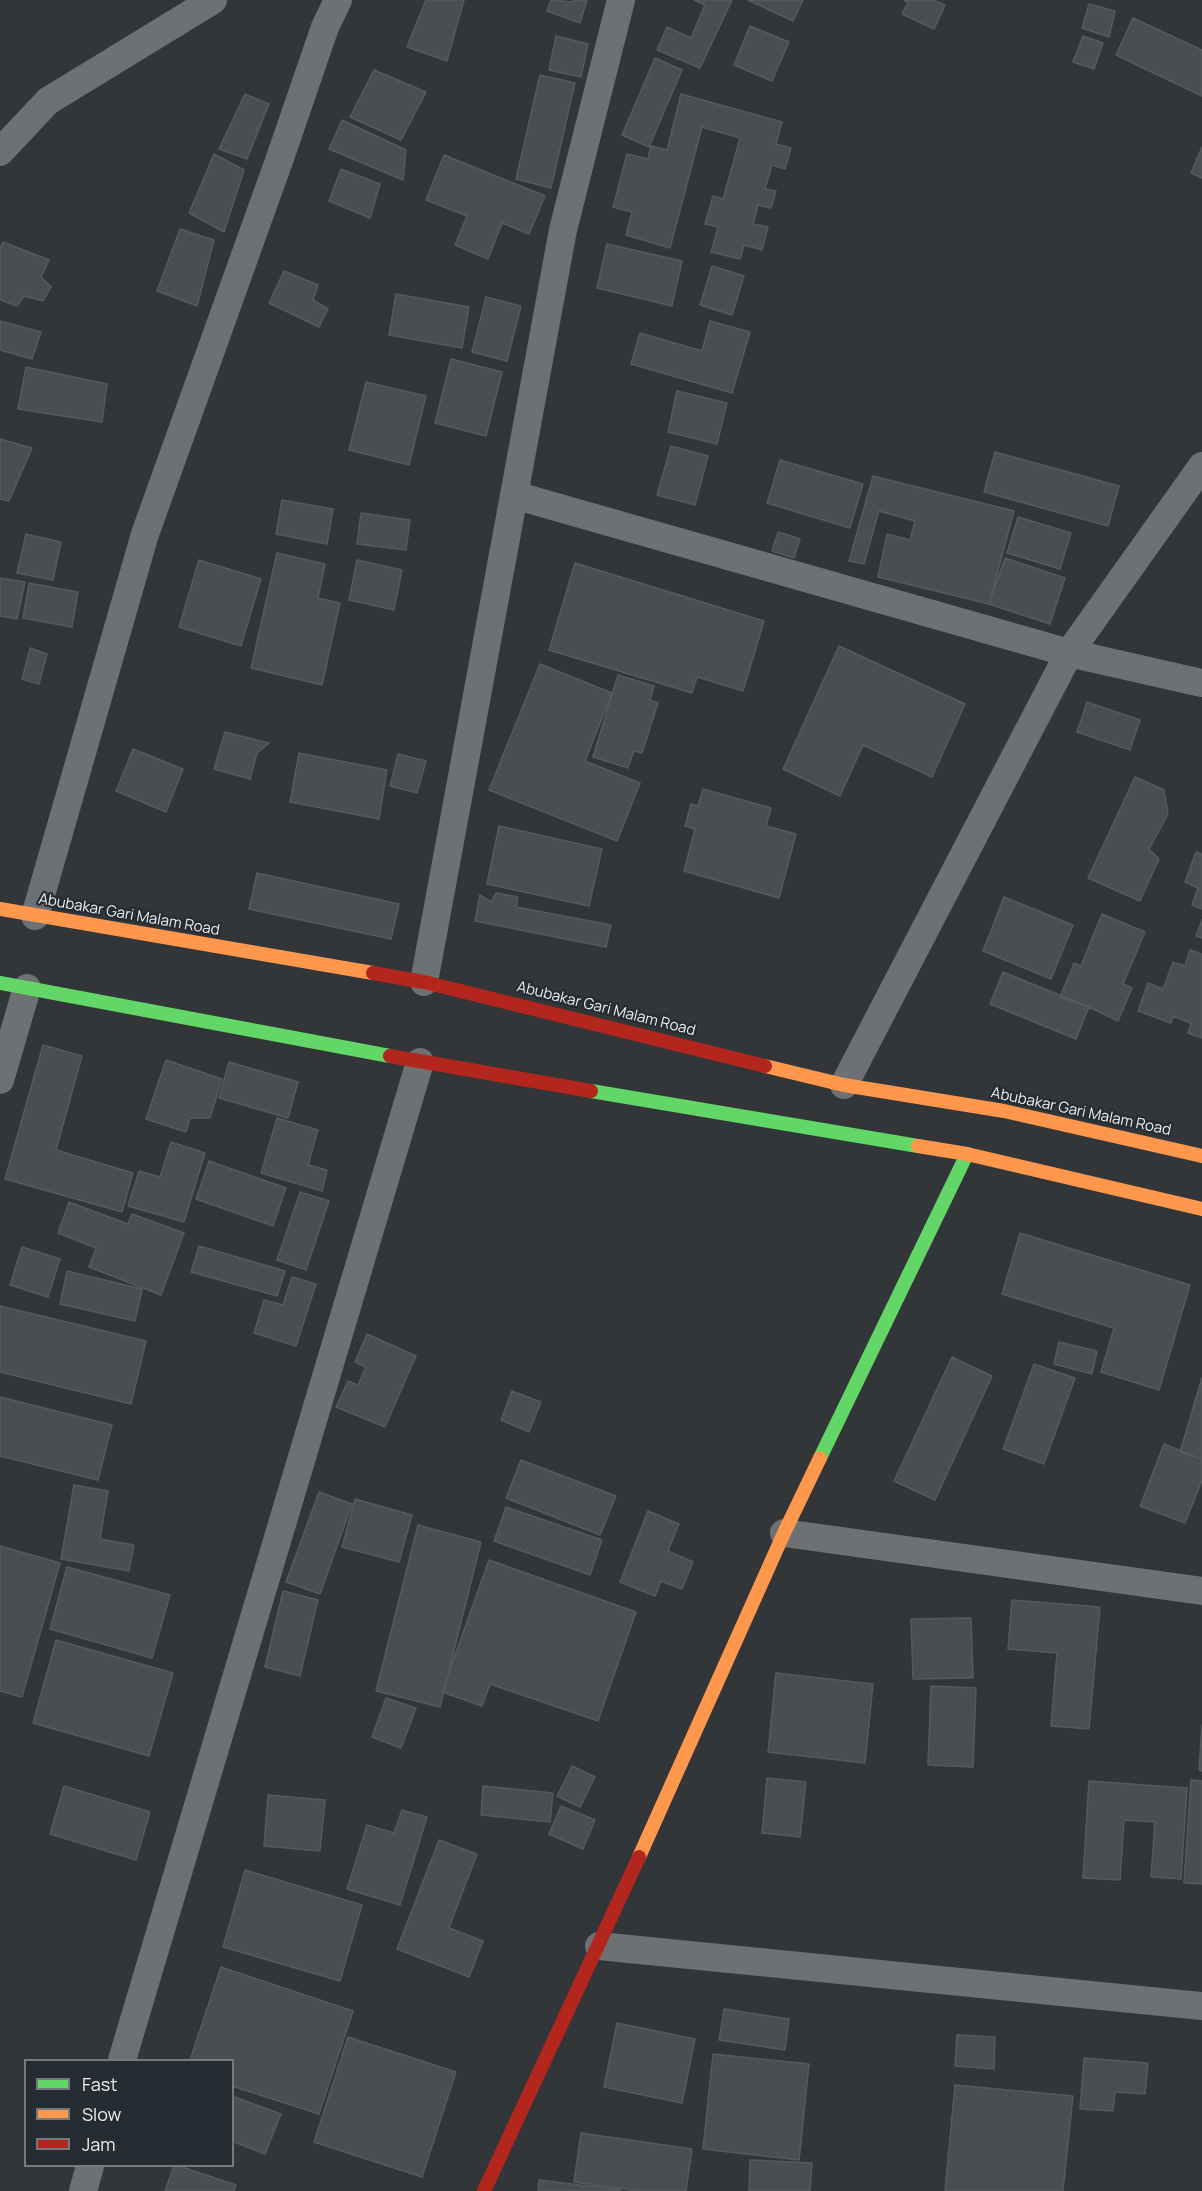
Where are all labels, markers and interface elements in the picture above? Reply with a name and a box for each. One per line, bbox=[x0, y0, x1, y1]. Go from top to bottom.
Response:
street label: Abubakar Gari Malam Road bbox=[37, 890, 221, 940]
street label: Abubakar Gari Malam Road bbox=[515, 978, 697, 1040]
street label: Abubakar Gari Malam Road bbox=[989, 1084, 1173, 1140]
legend bbox=[24, 2059, 234, 2167]
text: Fast bbox=[82, 2072, 117, 2096]
text: Slow bbox=[82, 2102, 121, 2126]
text: Jam bbox=[82, 2132, 116, 2156]

